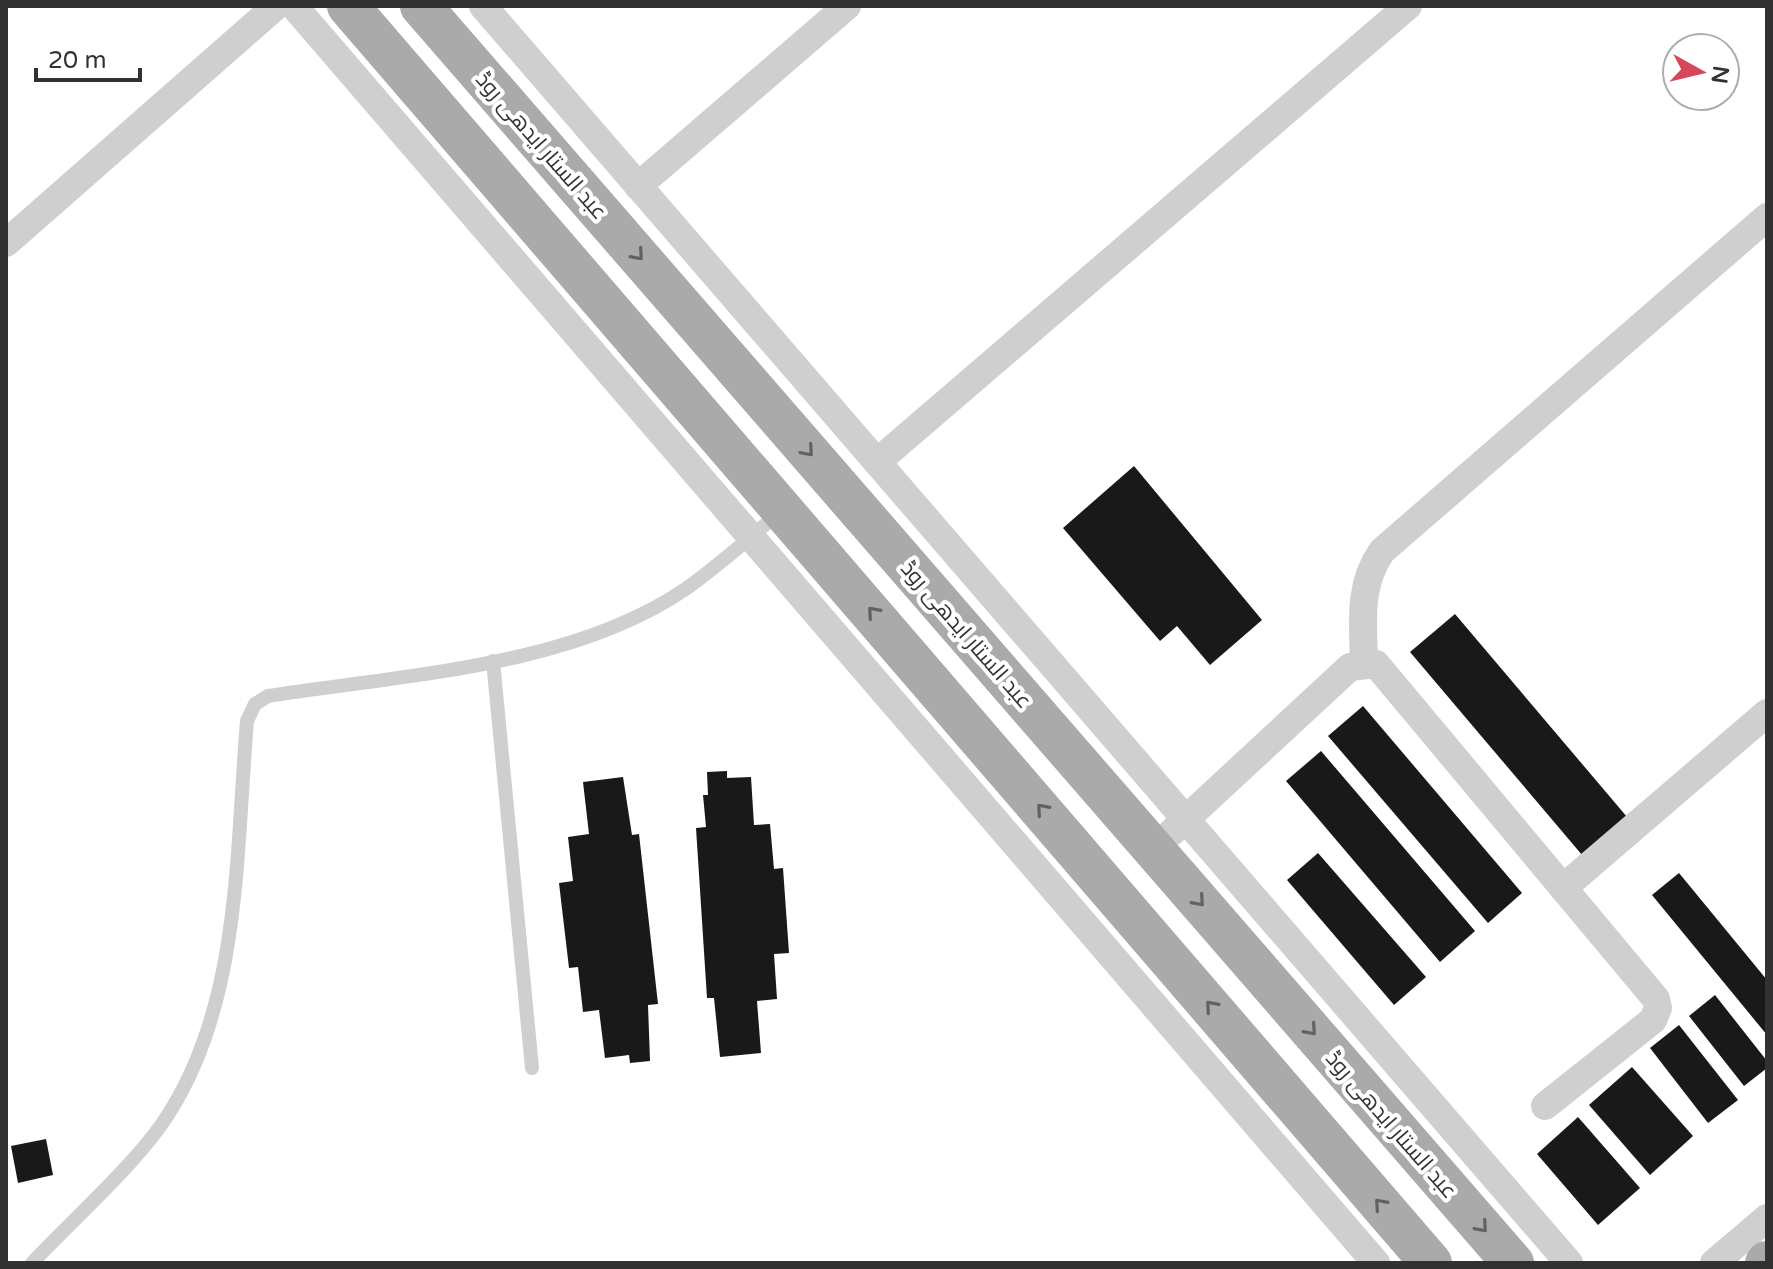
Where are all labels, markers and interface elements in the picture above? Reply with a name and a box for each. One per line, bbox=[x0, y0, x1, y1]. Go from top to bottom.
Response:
scale bar bbox=[36, 32, 140, 82]
north arrow bbox=[1661, 32, 1741, 112]
text: 20 m bbox=[48, 46, 106, 75]
text: N bbox=[1706, 64, 1734, 85]
street label: عبد الستار ایدھی روڈ bbox=[470, 67, 612, 225]
one-way arrow bbox=[628, 246, 643, 261]
one-way arrow bbox=[798, 442, 813, 457]
street label: عبد الستار ایدھی روڈ bbox=[895, 556, 1037, 714]
one-way arrow bbox=[868, 606, 883, 621]
one-way arrow bbox=[1037, 804, 1052, 818]
one-way arrow bbox=[1189, 892, 1204, 907]
one-way arrow bbox=[1206, 1001, 1221, 1016]
one-way arrow bbox=[1301, 1021, 1316, 1036]
street label: عبد الستار ایدھی روڈ bbox=[1320, 1046, 1462, 1204]
one-way arrow bbox=[1376, 1198, 1390, 1213]
one-way arrow bbox=[1472, 1217, 1487, 1232]

